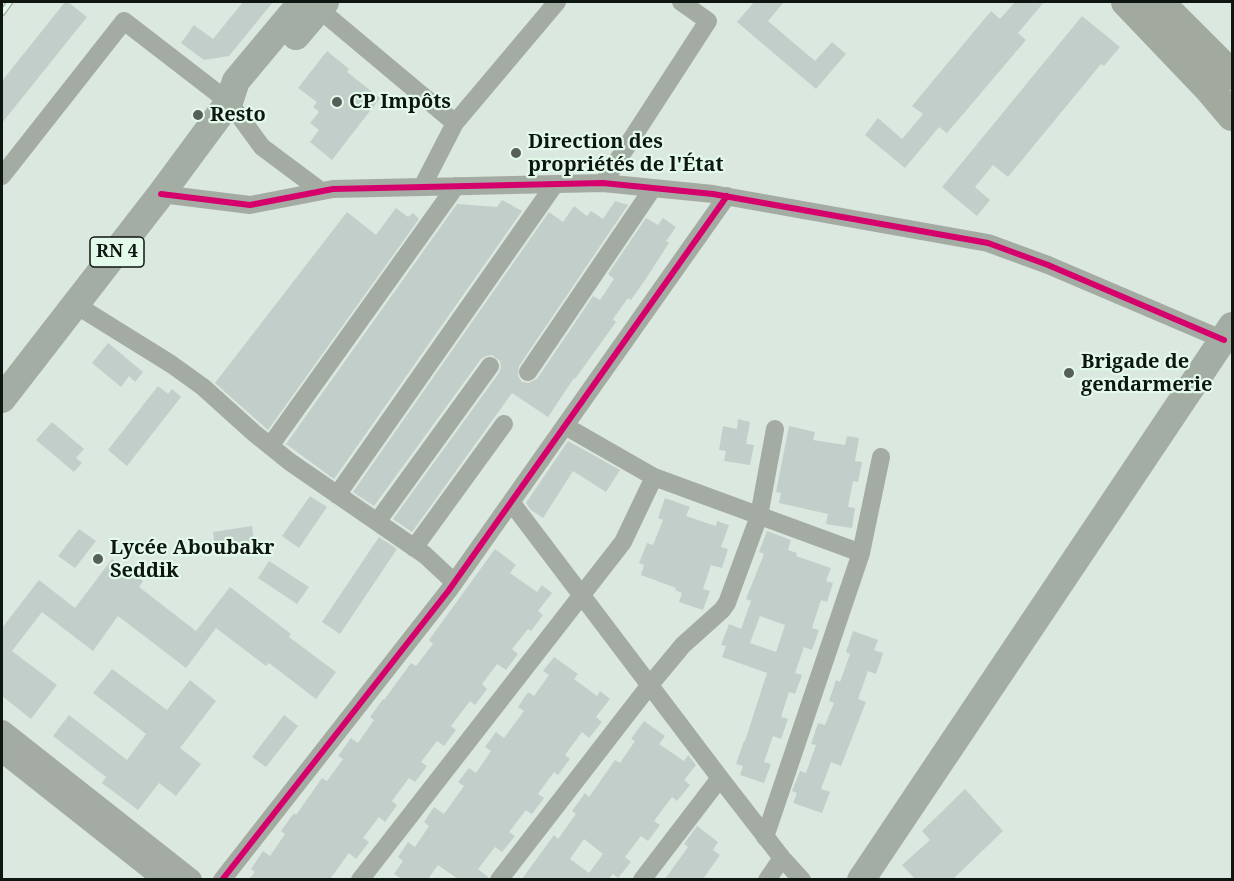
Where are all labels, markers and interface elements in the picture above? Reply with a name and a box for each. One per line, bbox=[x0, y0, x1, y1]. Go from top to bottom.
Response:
place label: CP Impôts bbox=[349, 90, 451, 114]
marker: CP Impôts bbox=[330, 95, 344, 109]
place label: Resto bbox=[210, 103, 266, 127]
marker: Resto bbox=[191, 108, 205, 122]
place label: Direction des propriétés de l'État bbox=[528, 130, 724, 177]
marker: Direction des propriétés de l'État bbox=[509, 146, 523, 160]
road number: RN 4 bbox=[90, 237, 144, 267]
place label: Brigade de gendarmerie bbox=[1081, 350, 1213, 397]
marker: Brigade de gendarmerie bbox=[1062, 366, 1076, 380]
place label: Lycée Aboubakr Seddik bbox=[110, 536, 275, 583]
marker: Lycée Aboubakr Seddik bbox=[91, 552, 105, 566]

